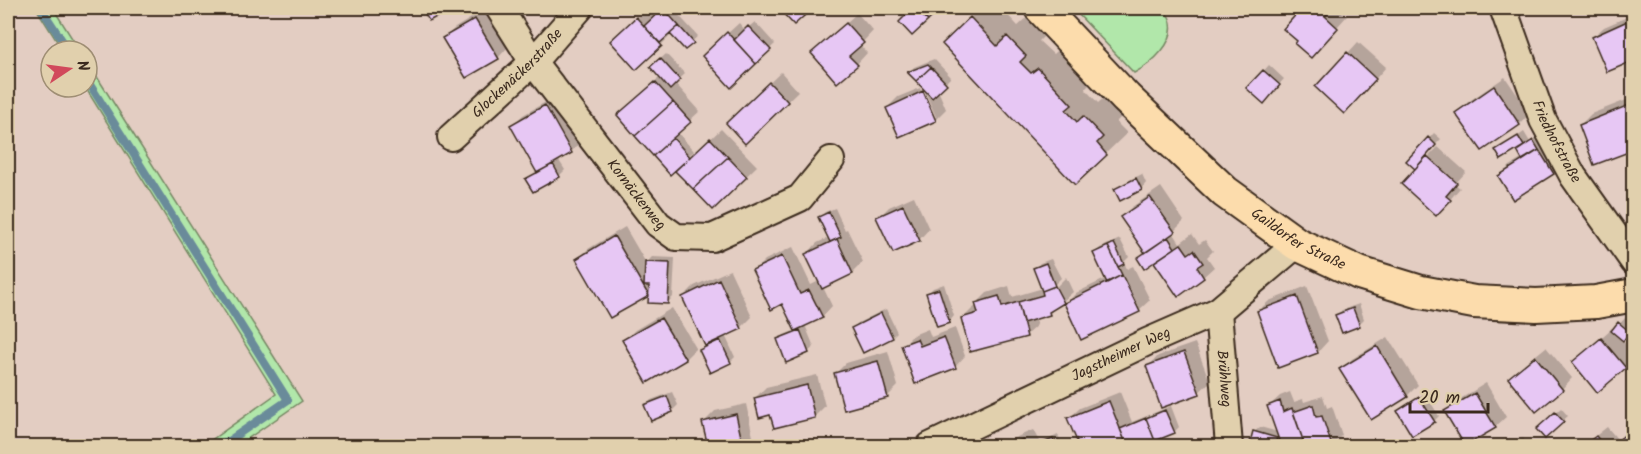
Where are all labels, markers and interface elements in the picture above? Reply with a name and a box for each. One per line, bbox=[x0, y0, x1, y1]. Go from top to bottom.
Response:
street label: Glockenäckerstraße bbox=[466, 23, 569, 124]
north arrow bbox=[39, 39, 99, 99]
text: N bbox=[69, 58, 95, 74]
street label: Friedhofstraße bbox=[1525, 97, 1587, 189]
street label: Kornäckerweg bbox=[600, 154, 670, 237]
street label: Gaildorfer Straße bbox=[1245, 202, 1350, 277]
street label: Jagstheimer Weg bbox=[1068, 321, 1175, 388]
street label: Brühlweg bbox=[1209, 349, 1238, 408]
scale bar bbox=[1410, 376, 1488, 414]
text: 20 m bbox=[1419, 384, 1460, 413]

